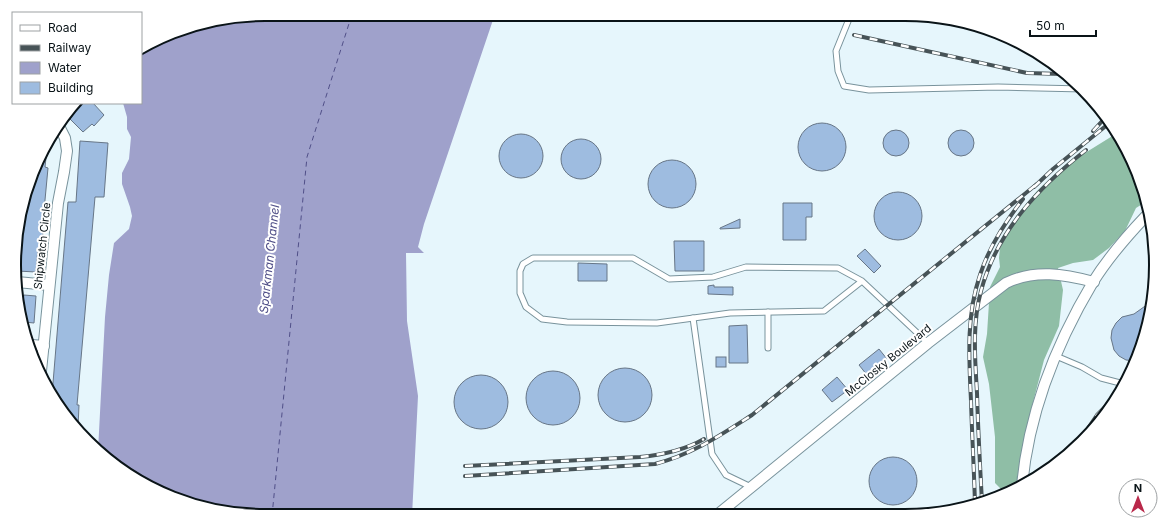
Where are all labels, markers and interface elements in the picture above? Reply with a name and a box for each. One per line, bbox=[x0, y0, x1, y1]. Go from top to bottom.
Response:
legend bbox=[12, 12, 142, 104]
scale bar bbox=[1030, 12, 1096, 38]
text: 50 m bbox=[1036, 18, 1065, 33]
text: Road bbox=[48, 20, 77, 35]
text: Railway bbox=[48, 40, 92, 55]
text: Water bbox=[48, 60, 82, 75]
text: Building bbox=[48, 80, 93, 95]
street label: Shipwatch Circle bbox=[30, 202, 54, 290]
water label: Sparkman Channel bbox=[256, 204, 282, 314]
street label: McClosky Boulevard bbox=[842, 321, 934, 399]
north arrow bbox=[1118, 478, 1158, 518]
text: N bbox=[1134, 481, 1142, 495]

